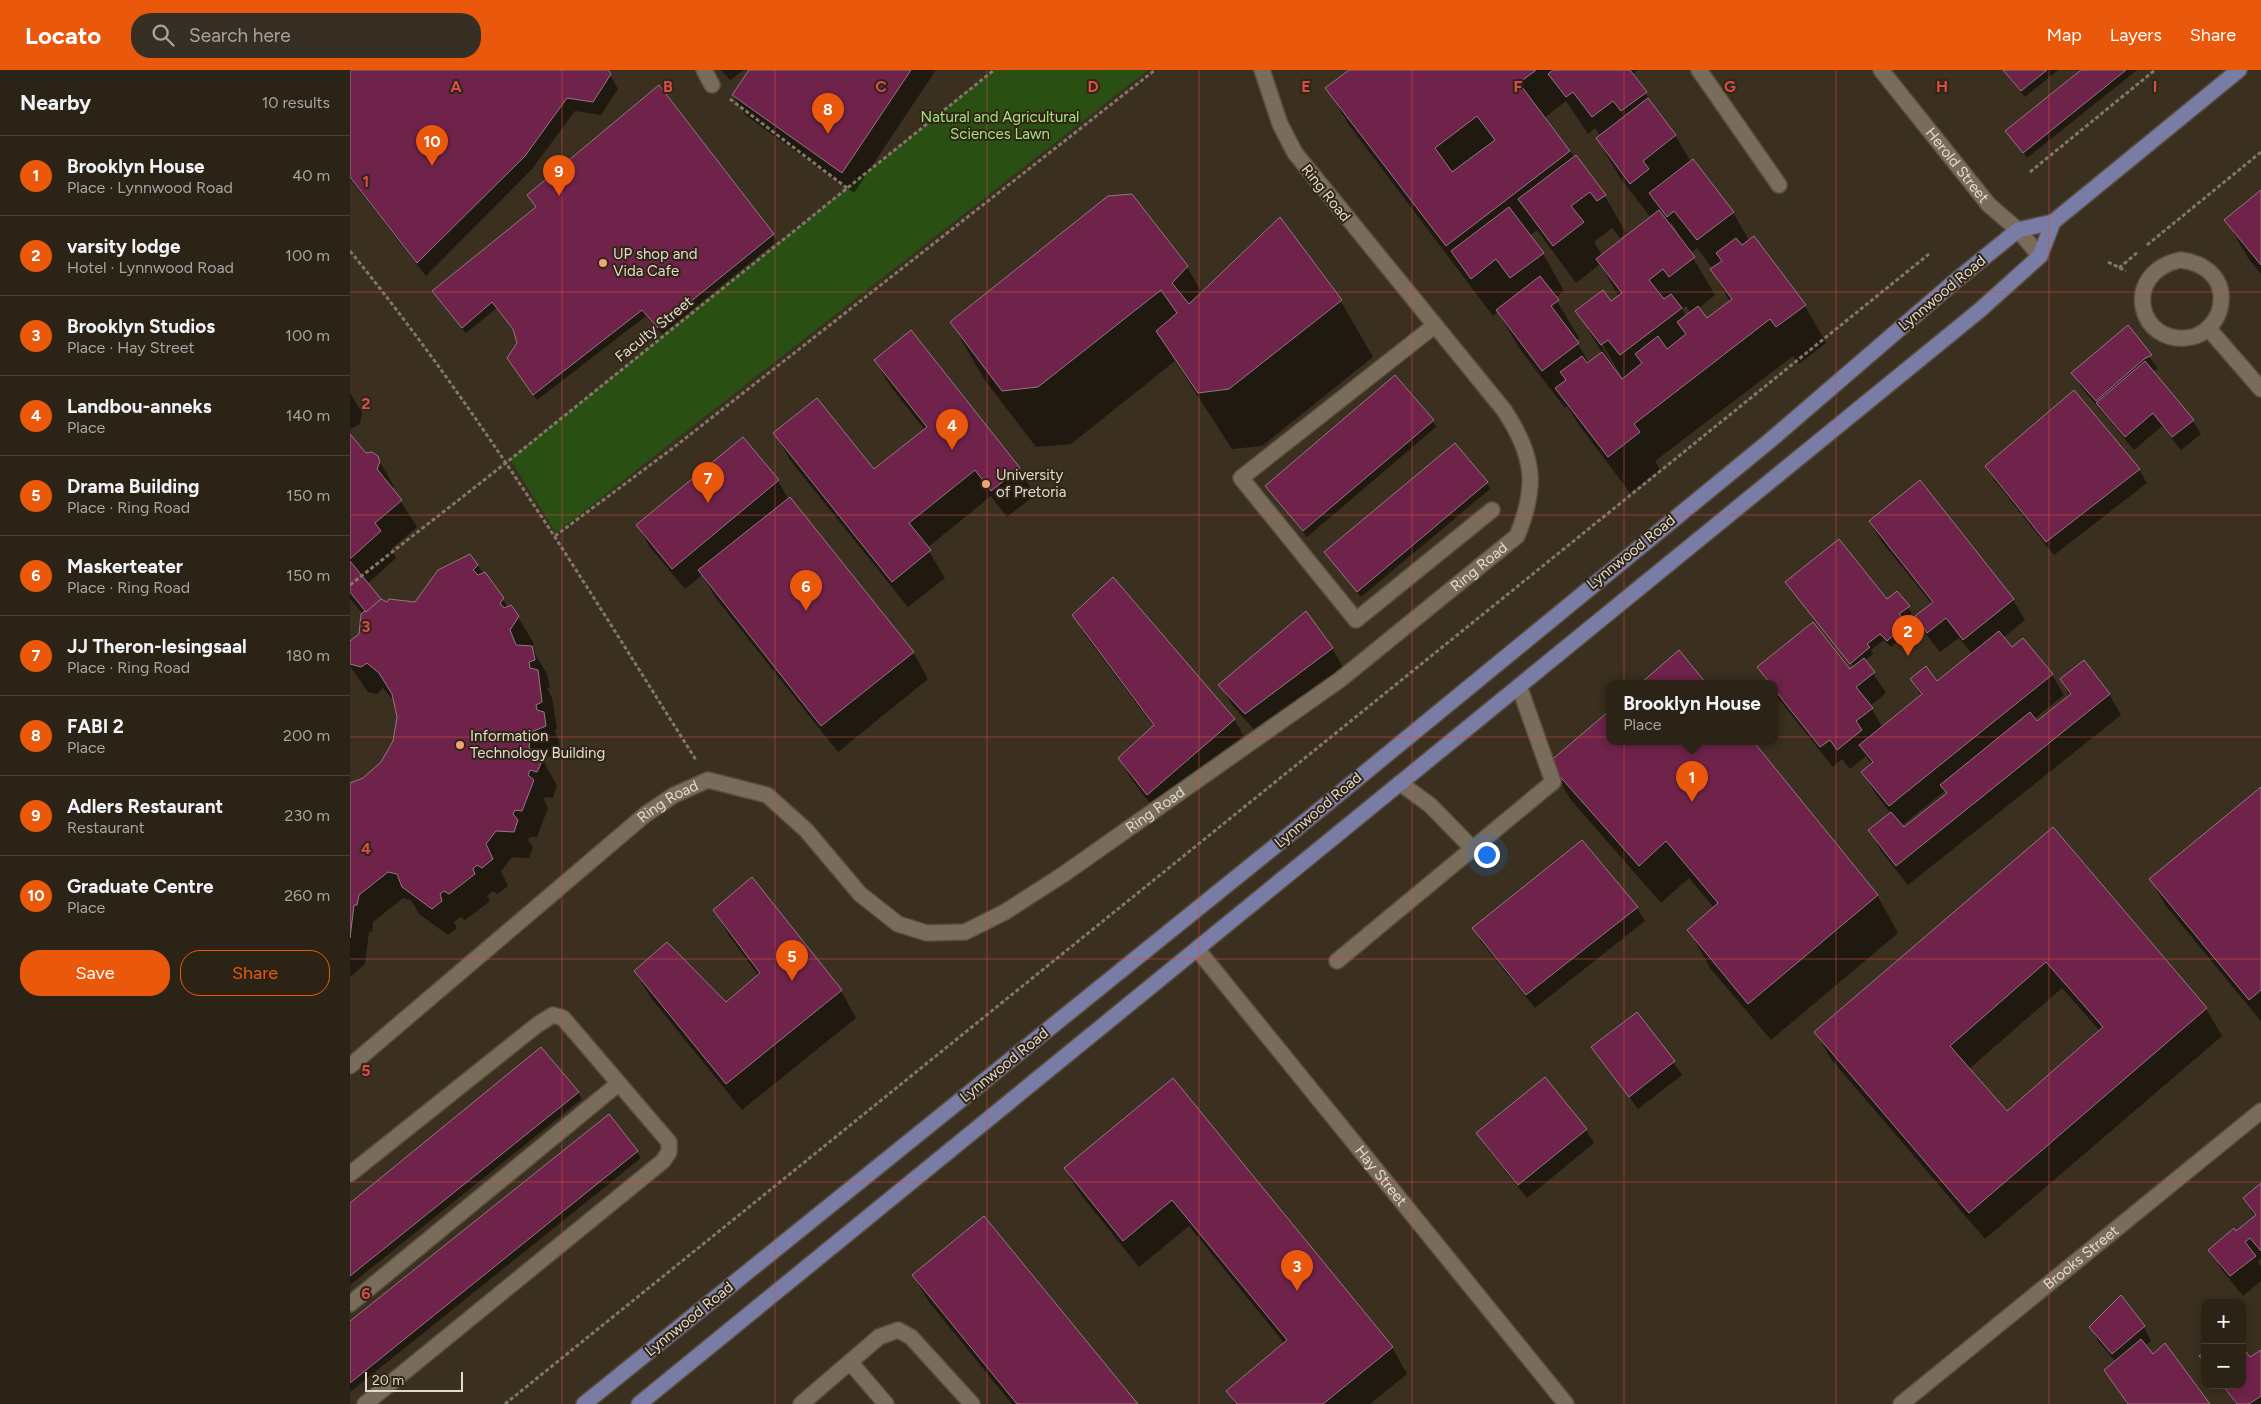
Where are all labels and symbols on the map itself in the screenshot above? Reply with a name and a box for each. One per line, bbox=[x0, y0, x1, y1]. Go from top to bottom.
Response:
text: A bbox=[450, 77, 462, 96]
text: B bbox=[663, 77, 673, 96]
text: C bbox=[875, 77, 887, 96]
text: D bbox=[1087, 77, 1099, 96]
text: E bbox=[1301, 77, 1311, 96]
text: F bbox=[1514, 77, 1523, 96]
text: G bbox=[1724, 77, 1736, 96]
text: H bbox=[1936, 77, 1948, 96]
text: I bbox=[2153, 77, 2157, 96]
pin: 8 bbox=[812, 93, 844, 134]
park label: Natural and Agricultural Sciences Lawn bbox=[921, 108, 1079, 143]
street label: Herold Street bbox=[1922, 124, 1993, 207]
pin: 10 bbox=[416, 125, 448, 166]
pin: 9 bbox=[543, 155, 575, 196]
street label: Ring Road bbox=[1298, 161, 1354, 225]
text: 1 bbox=[363, 172, 369, 191]
place label: UP shop and Vida Cafe bbox=[613, 245, 697, 280]
street label: Lynnwood Road bbox=[1895, 251, 1989, 335]
marker: UP shop and Vida Cafe bbox=[597, 257, 609, 269]
street label: Faculty Street bbox=[612, 292, 697, 366]
text: 2 bbox=[361, 394, 371, 413]
pin: 4 bbox=[936, 409, 968, 450]
pin: 7 bbox=[692, 462, 724, 503]
place label: University of Pretoria bbox=[996, 466, 1066, 501]
marker: University of Pretoria bbox=[980, 478, 992, 490]
street label: Lynnwood Road bbox=[1583, 511, 1679, 593]
street label: Ring Road bbox=[1447, 538, 1511, 595]
pin: 6 bbox=[790, 570, 822, 611]
pin: 2 bbox=[1892, 615, 1924, 656]
text: 3 bbox=[362, 617, 371, 636]
place label: Information Technology Building bbox=[470, 727, 605, 762]
marker: Information Technology Building bbox=[454, 739, 466, 751]
pin: 1 bbox=[1676, 761, 1708, 802]
street label: Lynnwood Road bbox=[1271, 768, 1365, 852]
street label: Ring Road bbox=[633, 776, 701, 827]
street label: Ring Road bbox=[1122, 783, 1188, 837]
text: 4 bbox=[361, 839, 371, 858]
your location bbox=[1474, 842, 1500, 868]
pin: 5 bbox=[776, 940, 808, 981]
street label: Lynnwood Road bbox=[956, 1024, 1052, 1106]
text: 5 bbox=[361, 1061, 371, 1080]
street label: Hay Street bbox=[1351, 1142, 1411, 1210]
street label: Brooks Street bbox=[2040, 1221, 2122, 1293]
pin: 3 bbox=[1281, 1250, 1313, 1291]
street label: Lynnwood Road bbox=[641, 1278, 737, 1360]
text: 6 bbox=[361, 1284, 371, 1303]
scale bar bbox=[365, 1369, 462, 1392]

